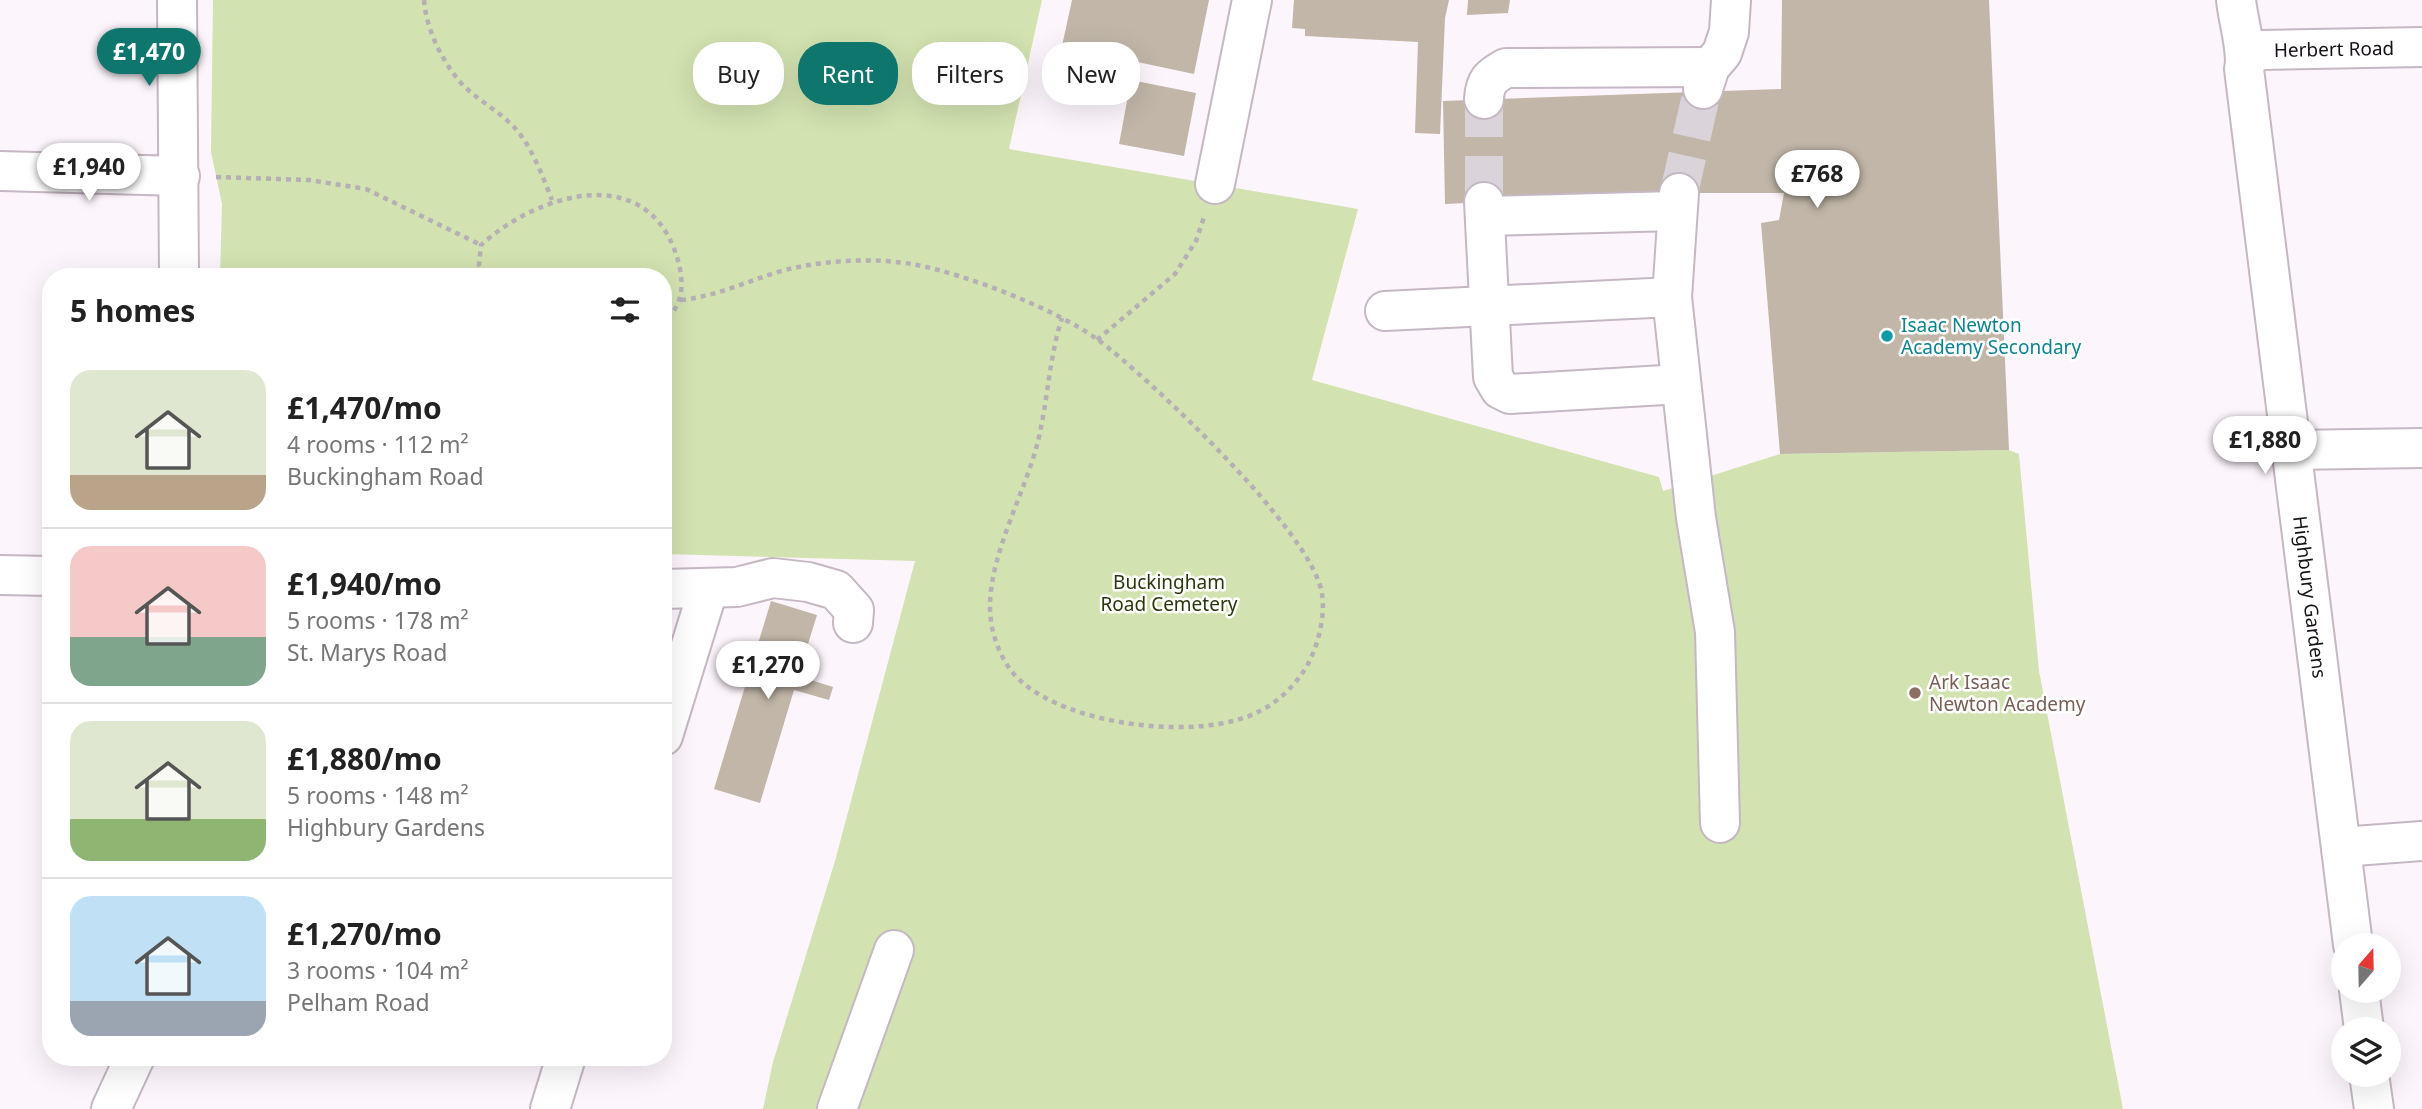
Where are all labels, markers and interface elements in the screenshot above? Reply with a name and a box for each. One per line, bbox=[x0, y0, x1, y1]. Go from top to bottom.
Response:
pin: £1,470 bbox=[92, 28, 206, 88]
text: £1,470 bbox=[113, 35, 185, 67]
street label: Herbert Road bbox=[2274, 35, 2394, 63]
chip: Buy bbox=[693, 42, 784, 105]
chip: Rent bbox=[798, 42, 898, 105]
chip: Filters bbox=[912, 42, 1028, 105]
chip: New bbox=[1042, 42, 1140, 105]
pin: £1,940 bbox=[32, 144, 146, 203]
text: £1,940 bbox=[53, 150, 125, 182]
pin: £768 bbox=[1776, 150, 1858, 210]
text: £768 bbox=[1791, 157, 1843, 189]
text: 5 homes bbox=[70, 290, 195, 331]
icon: filters bbox=[606, 291, 644, 329]
place label: Isaac Newton Academy Secondary bbox=[1901, 312, 2081, 360]
marker: Isaac Newton Academy Secondary bbox=[1879, 328, 1895, 344]
text: £1,470/mo bbox=[287, 387, 442, 428]
icon: home bbox=[126, 398, 210, 482]
pin: £1,880 bbox=[2208, 416, 2322, 476]
text: £1,880 bbox=[2229, 423, 2301, 455]
text: 4 rooms · 112 m² bbox=[287, 428, 469, 460]
text: Buckingham Road bbox=[287, 460, 484, 492]
street label: Highbury Gardens bbox=[2287, 514, 2333, 680]
text: £1,940/mo bbox=[287, 563, 442, 604]
park label: Buckingham Road Cemetery bbox=[1101, 569, 1238, 617]
icon: home bbox=[126, 574, 210, 658]
text: 5 rooms · 178 m² bbox=[287, 604, 469, 636]
text: St. Marys Road bbox=[287, 636, 447, 668]
pin: £1,270 bbox=[711, 642, 825, 701]
text: £1,270 bbox=[732, 648, 804, 680]
place label: Ark Isaac Newton Academy bbox=[1929, 669, 2086, 717]
marker: Ark Isaac Newton Academy bbox=[1907, 685, 1923, 701]
text: £1,880/mo bbox=[287, 738, 442, 779]
icon: home bbox=[126, 749, 210, 833]
text: 5 rooms · 148 m² bbox=[287, 779, 469, 811]
text: Highbury Gardens bbox=[287, 811, 485, 843]
text: £1,270/mo bbox=[287, 913, 442, 954]
icon: home bbox=[126, 924, 210, 1008]
north arrow bbox=[2331, 933, 2401, 1003]
map controls bbox=[2331, 933, 2401, 1087]
text: 3 rooms · 104 m² bbox=[287, 954, 469, 986]
text: Pelham Road bbox=[287, 986, 430, 1018]
button: layers bbox=[2331, 1017, 2401, 1087]

